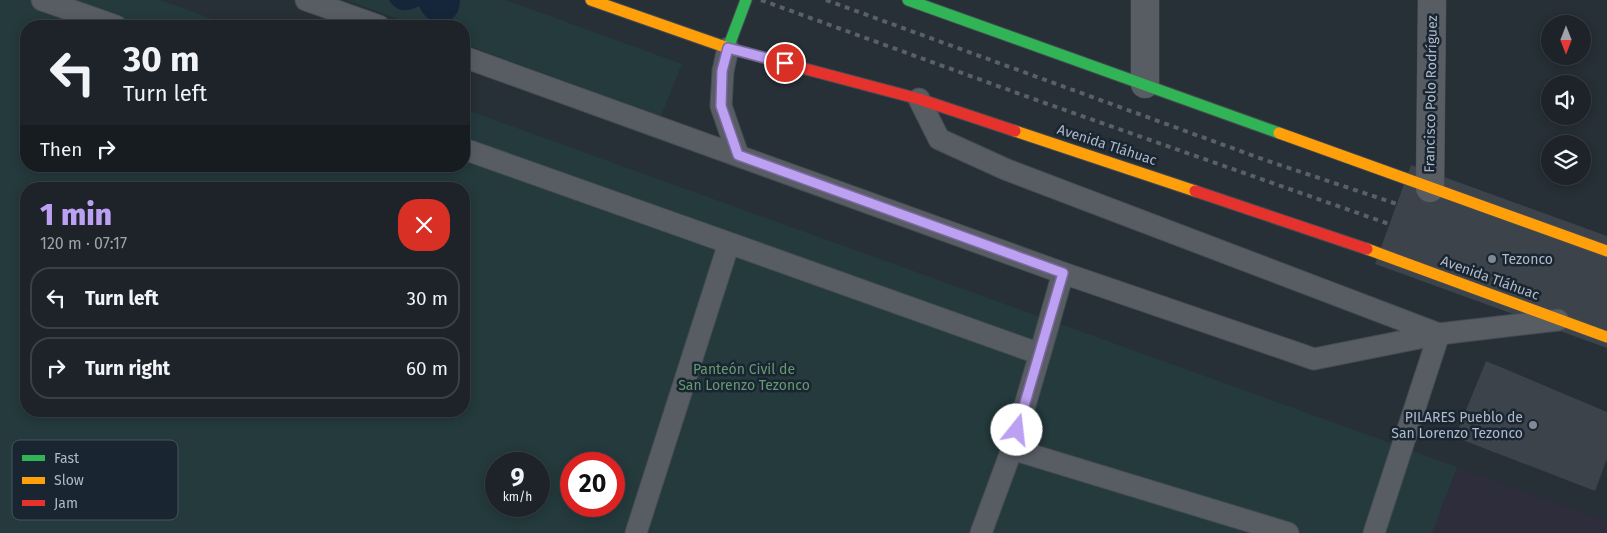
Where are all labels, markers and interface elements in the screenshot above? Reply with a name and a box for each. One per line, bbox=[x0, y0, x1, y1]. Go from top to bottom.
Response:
street label: Francisco Polo Rodríguez bbox=[1421, 15, 1441, 173]
north arrow bbox=[1541, 15, 1591, 65]
map controls bbox=[1541, 15, 1591, 185]
text: 30 m bbox=[123, 38, 200, 80]
icon: left bbox=[40, 40, 105, 105]
pin bbox=[764, 42, 806, 84]
icon: arrive bbox=[771, 49, 799, 77]
button: sound bbox=[1541, 75, 1591, 125]
text: Turn left bbox=[123, 80, 207, 107]
street label: Avenida Tláhuac bbox=[1055, 121, 1159, 169]
icon: right bbox=[92, 135, 120, 163]
button: layers bbox=[1541, 135, 1591, 185]
text: Then bbox=[40, 138, 82, 161]
text: 1 min bbox=[40, 197, 112, 233]
button: close bbox=[398, 199, 450, 251]
text: 120 m · 07:17 bbox=[40, 234, 127, 253]
place label: Tezonco bbox=[1502, 251, 1553, 268]
street label: Avenida Tláhuac bbox=[1438, 252, 1542, 304]
marker: Tezonco bbox=[1486, 253, 1498, 265]
icon: left bbox=[42, 284, 70, 312]
text: Turn left bbox=[85, 287, 159, 310]
text: 30 m bbox=[407, 287, 448, 310]
icon: right bbox=[42, 354, 70, 382]
text: Turn right bbox=[85, 357, 170, 380]
text: 60 m bbox=[406, 357, 448, 380]
park label: Panteón Civil de San Lorenzo Tezonco bbox=[678, 361, 810, 394]
position arrow bbox=[990, 403, 1042, 455]
place label: PILARES Pueblo de San Lorenzo Tezonco bbox=[1391, 409, 1523, 442]
marker: PILARES Pueblo de San Lorenzo Tezonco bbox=[1527, 419, 1539, 431]
legend bbox=[12, 440, 178, 520]
text: Fast bbox=[54, 450, 80, 467]
speed limit sign: 20 bbox=[560, 452, 625, 517]
text: 9 bbox=[510, 463, 525, 493]
text: Slow bbox=[54, 472, 84, 489]
text: km/h bbox=[503, 490, 532, 504]
text: Jam bbox=[54, 495, 78, 512]

